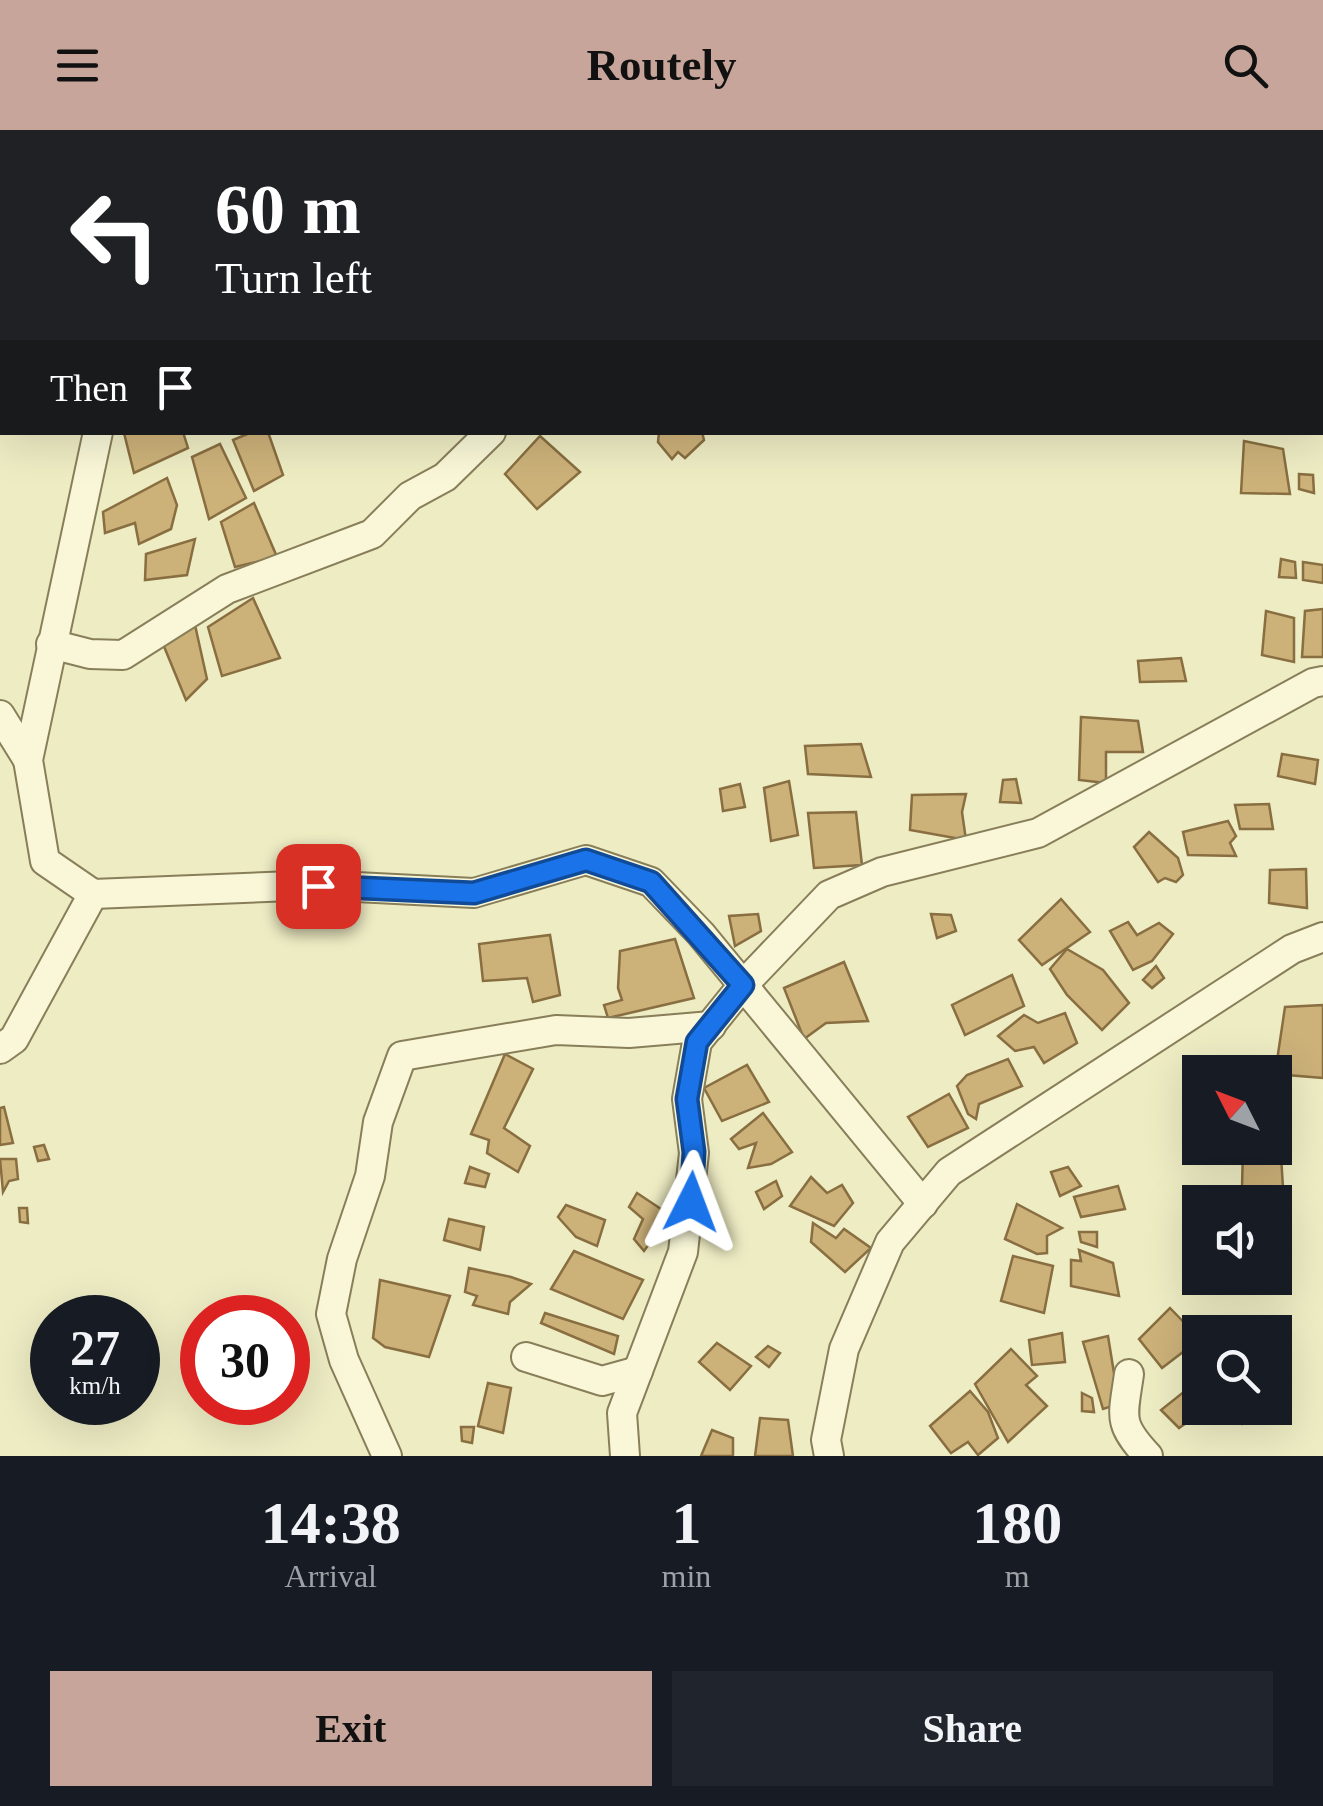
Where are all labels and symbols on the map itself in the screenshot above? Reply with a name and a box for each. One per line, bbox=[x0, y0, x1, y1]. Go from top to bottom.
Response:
pin bbox=[276, 844, 361, 929]
north arrow bbox=[1182, 1055, 1292, 1165]
position arrow bbox=[639, 1150, 743, 1254]
speed limit sign: 30 bbox=[180, 1295, 310, 1425]

